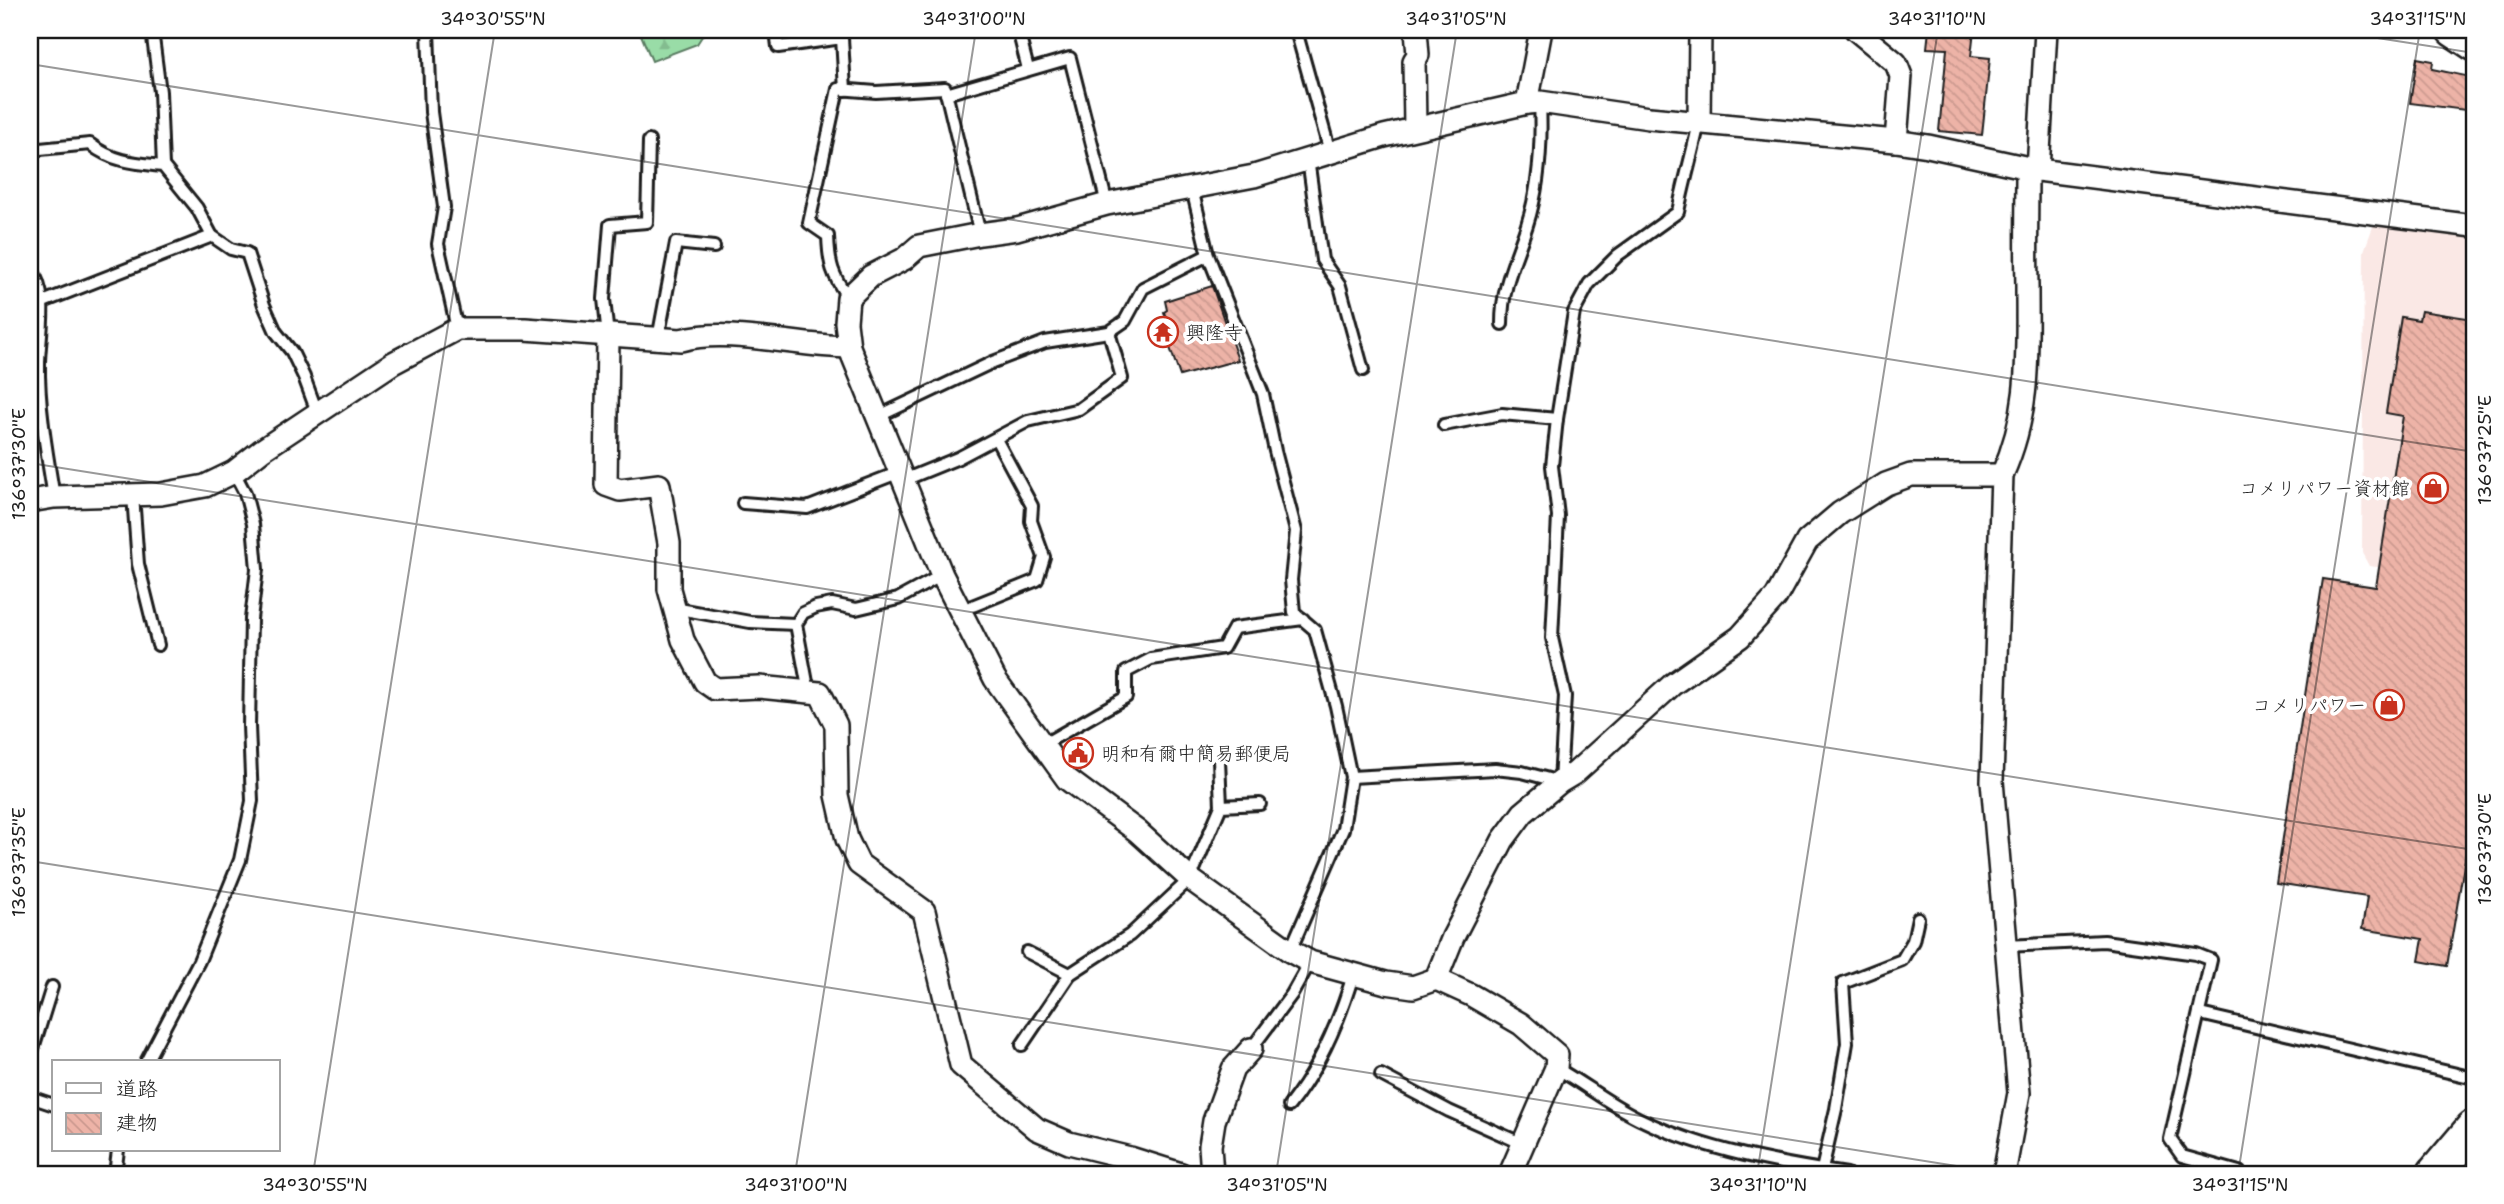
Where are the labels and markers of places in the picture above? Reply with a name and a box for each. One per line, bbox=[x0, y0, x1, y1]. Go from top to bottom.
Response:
temple icon: 興隆寺 bbox=[1146, 315, 1180, 349]
place label: 興隆寺 bbox=[1186, 320, 1243, 345]
shop icon: コメリパワー資材館 bbox=[2416, 471, 2450, 505]
place label: コメリパワー資材館 bbox=[2239, 476, 2410, 501]
shop icon: コメリパワー bbox=[2372, 688, 2406, 722]
place label: コメリパワー bbox=[2252, 693, 2366, 718]
public building icon: 明和有爾中簡易郵便局 bbox=[1061, 736, 1095, 770]
place label: 明和有爾中簡易郵便局 bbox=[1101, 741, 1291, 766]

